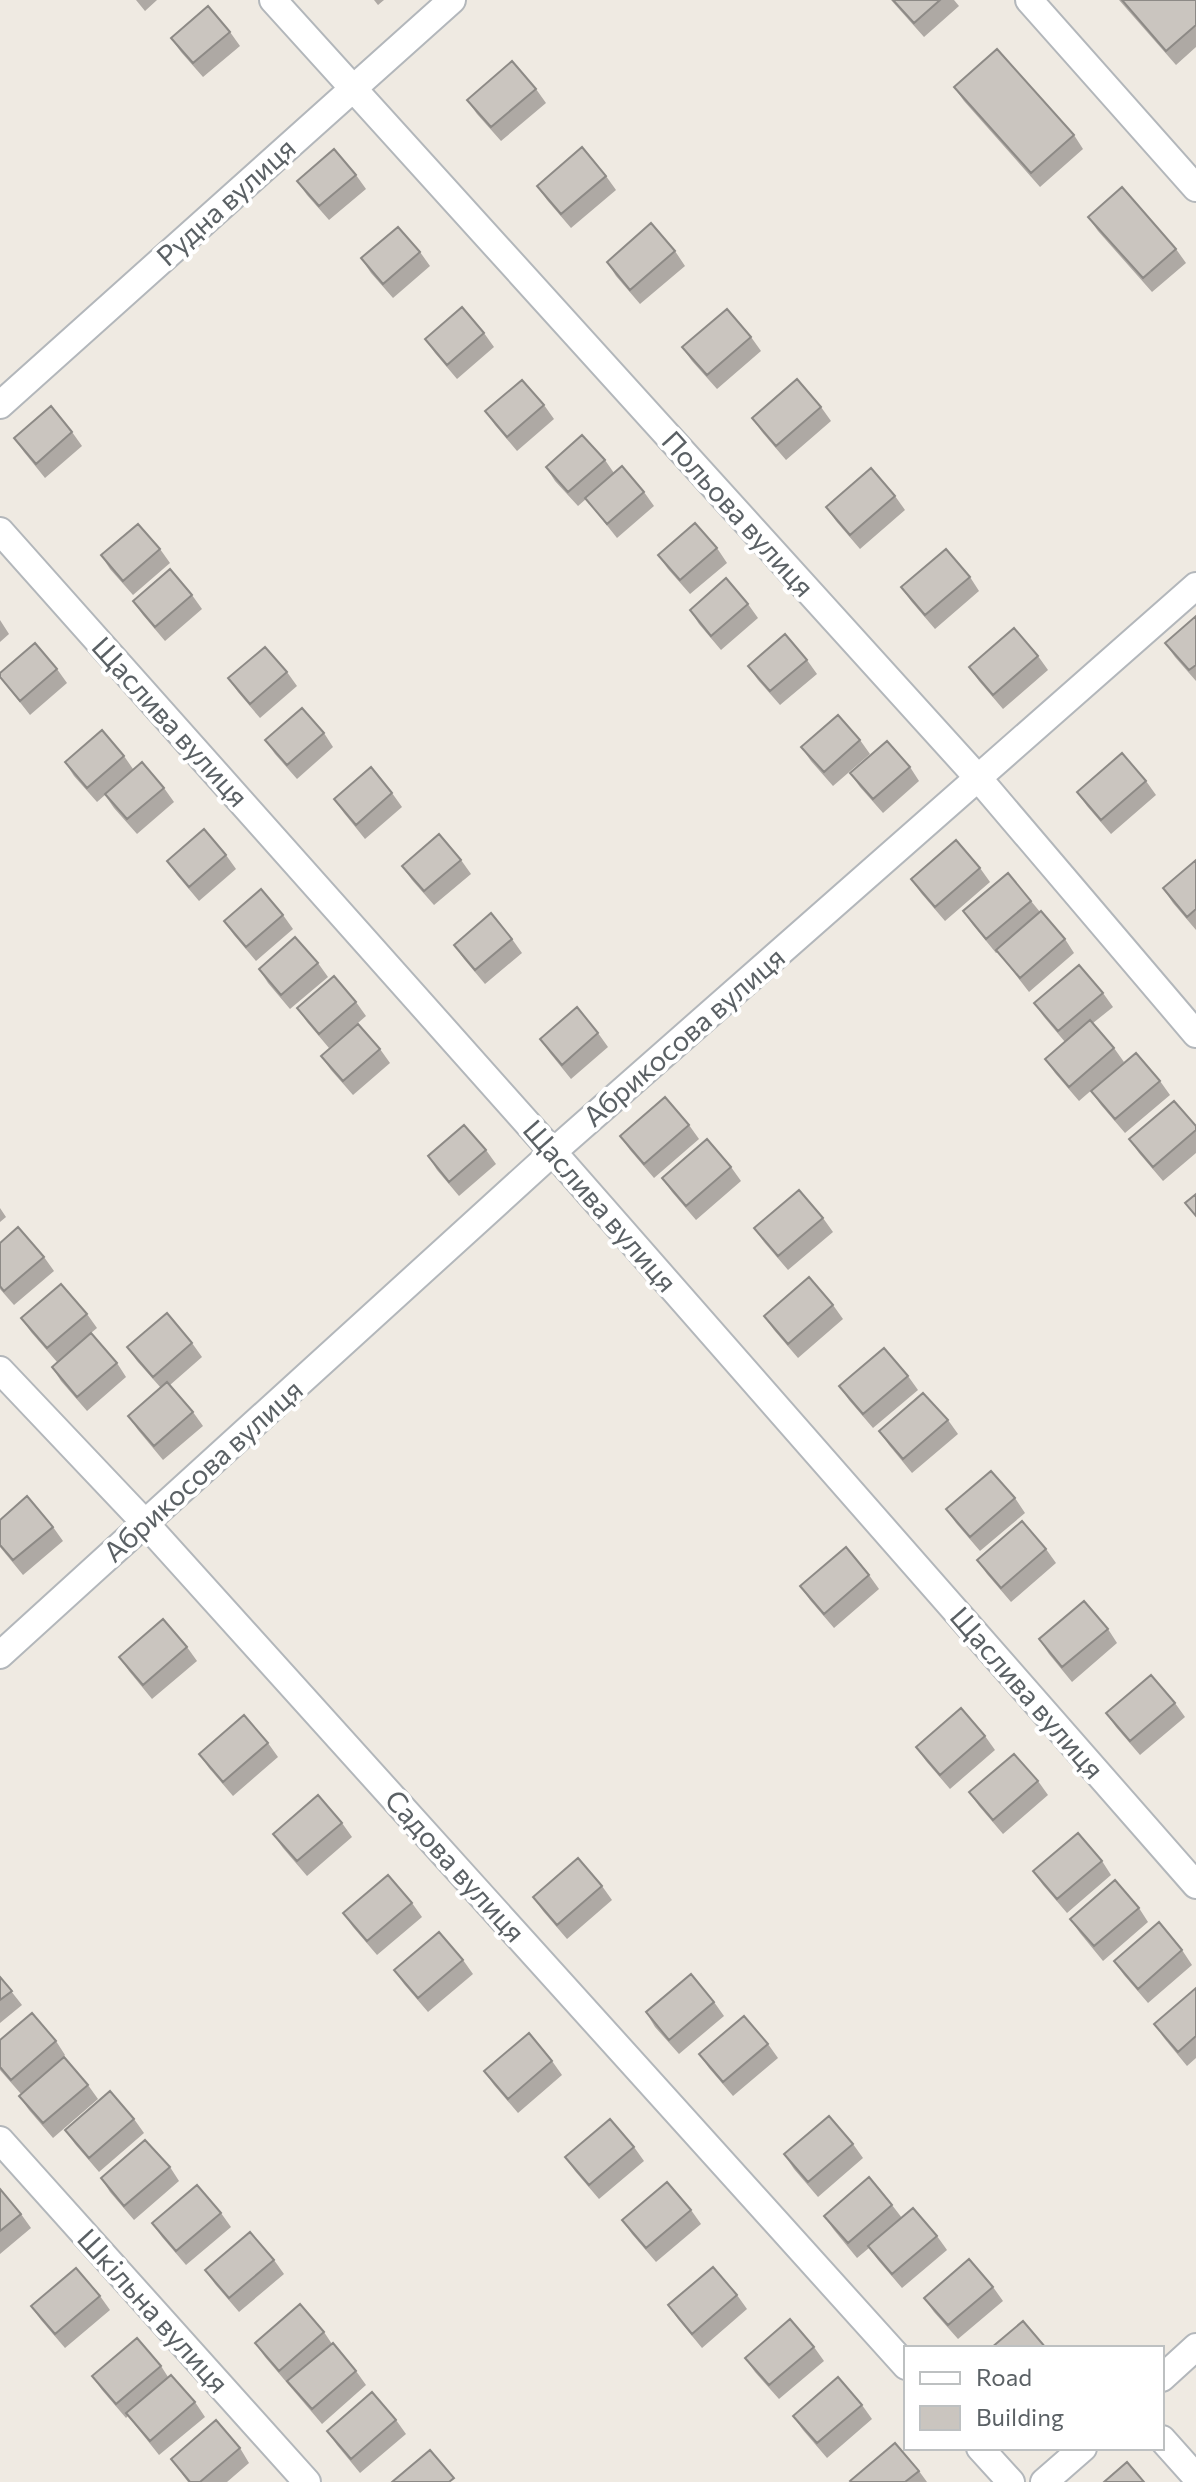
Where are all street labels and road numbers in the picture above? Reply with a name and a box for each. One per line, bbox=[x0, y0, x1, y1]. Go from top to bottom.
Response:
street label: Рудна вулиця bbox=[149, 130, 302, 272]
street label: Польова вулиця bbox=[656, 424, 822, 603]
street label: Щаслива вулиця bbox=[86, 629, 256, 813]
street label: Абрикосова вулиця bbox=[576, 939, 791, 1133]
street label: Щаслива вулиця bbox=[517, 1112, 685, 1298]
street label: Абрикосова вулиця bbox=[96, 1372, 309, 1569]
street label: Щаслива вулиця bbox=[944, 1599, 1112, 1785]
street label: Садова вулиця bbox=[378, 1782, 533, 1948]
street label: Шкільна вулиця bbox=[71, 2221, 236, 2400]

